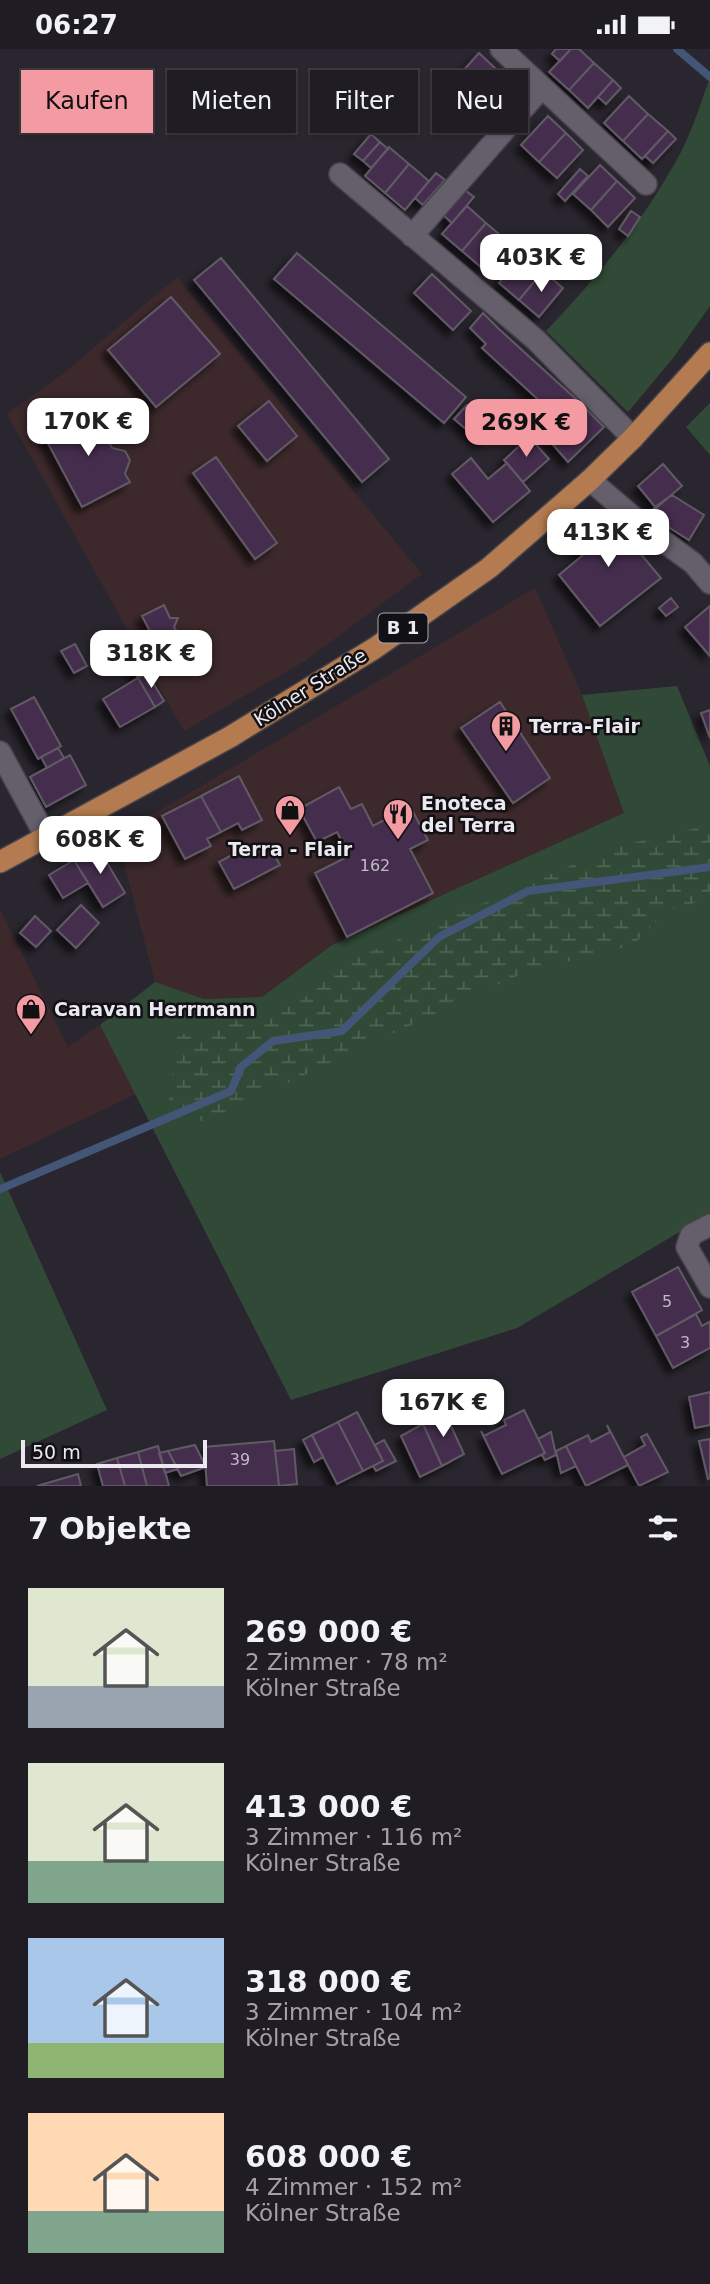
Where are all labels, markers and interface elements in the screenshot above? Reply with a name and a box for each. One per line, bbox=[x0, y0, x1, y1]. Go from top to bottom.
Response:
text: 06:27 bbox=[35, 10, 118, 40]
chip: Kaufen bbox=[21, 70, 153, 133]
chip: Mieten bbox=[167, 70, 296, 133]
chip: Filter bbox=[310, 70, 418, 133]
chip: Neu bbox=[432, 70, 528, 133]
pin: 403K € bbox=[484, 235, 598, 294]
text: 403K € bbox=[496, 244, 586, 270]
pin: 170K € bbox=[31, 399, 145, 458]
pin: 269K € bbox=[469, 399, 583, 459]
text: 170K € bbox=[43, 408, 133, 434]
text: 269K € bbox=[481, 409, 571, 435]
pin: 413K € bbox=[551, 510, 665, 569]
text: 413K € bbox=[563, 519, 653, 545]
road number: B 1 bbox=[378, 613, 428, 643]
pin: 318K € bbox=[94, 631, 208, 690]
text: 318K € bbox=[106, 640, 196, 666]
street label: Kölner Straße bbox=[250, 644, 370, 730]
building icon: Terra-Flair bbox=[489, 709, 523, 753]
place label: Terra-Flair bbox=[529, 715, 641, 737]
place label: Enoteca del Terra bbox=[421, 792, 516, 836]
shop icon: Terra - Flair bbox=[273, 793, 307, 837]
restaurant icon: Enoteca del Terra bbox=[381, 797, 415, 841]
pin: 608K € bbox=[43, 817, 157, 876]
text: 608K € bbox=[55, 826, 145, 852]
place label: Terra - Flair bbox=[228, 838, 353, 860]
house number: 162 bbox=[360, 856, 390, 875]
shop icon: Caravan Herrmann bbox=[14, 992, 48, 1036]
place label: Caravan Herrmann bbox=[54, 998, 256, 1020]
house number: 5 bbox=[662, 1292, 672, 1311]
house number: 3 bbox=[680, 1333, 690, 1352]
pin: 167K € bbox=[386, 1379, 500, 1439]
text: 167K € bbox=[398, 1389, 488, 1415]
scale bar bbox=[21, 1437, 206, 1469]
text: 50 m bbox=[32, 1441, 81, 1463]
house number: 39 bbox=[230, 1450, 250, 1469]
icon: filters bbox=[644, 1509, 682, 1547]
text: 7 Objekte bbox=[28, 1511, 192, 1546]
text: 269 000 € bbox=[245, 1614, 412, 1649]
icon: home bbox=[84, 1616, 168, 1700]
text: 2 Zimmer · 78 m² bbox=[245, 1649, 448, 1675]
text: Kölner Straße bbox=[245, 1675, 401, 1701]
text: 413 000 € bbox=[245, 1789, 412, 1824]
icon: home bbox=[84, 1791, 168, 1875]
text: 3 Zimmer · 116 m² bbox=[245, 1824, 462, 1850]
text: Kölner Straße bbox=[245, 1850, 401, 1876]
text: 318 000 € bbox=[245, 1964, 412, 1999]
icon: home bbox=[84, 1966, 168, 2050]
text: 3 Zimmer · 104 m² bbox=[245, 1999, 462, 2025]
text: Kölner Straße bbox=[245, 2025, 401, 2051]
text: 608 000 € bbox=[245, 2139, 412, 2174]
icon: home bbox=[84, 2141, 168, 2225]
text: 4 Zimmer · 152 m² bbox=[245, 2174, 462, 2200]
text: Kölner Straße bbox=[245, 2200, 401, 2226]

